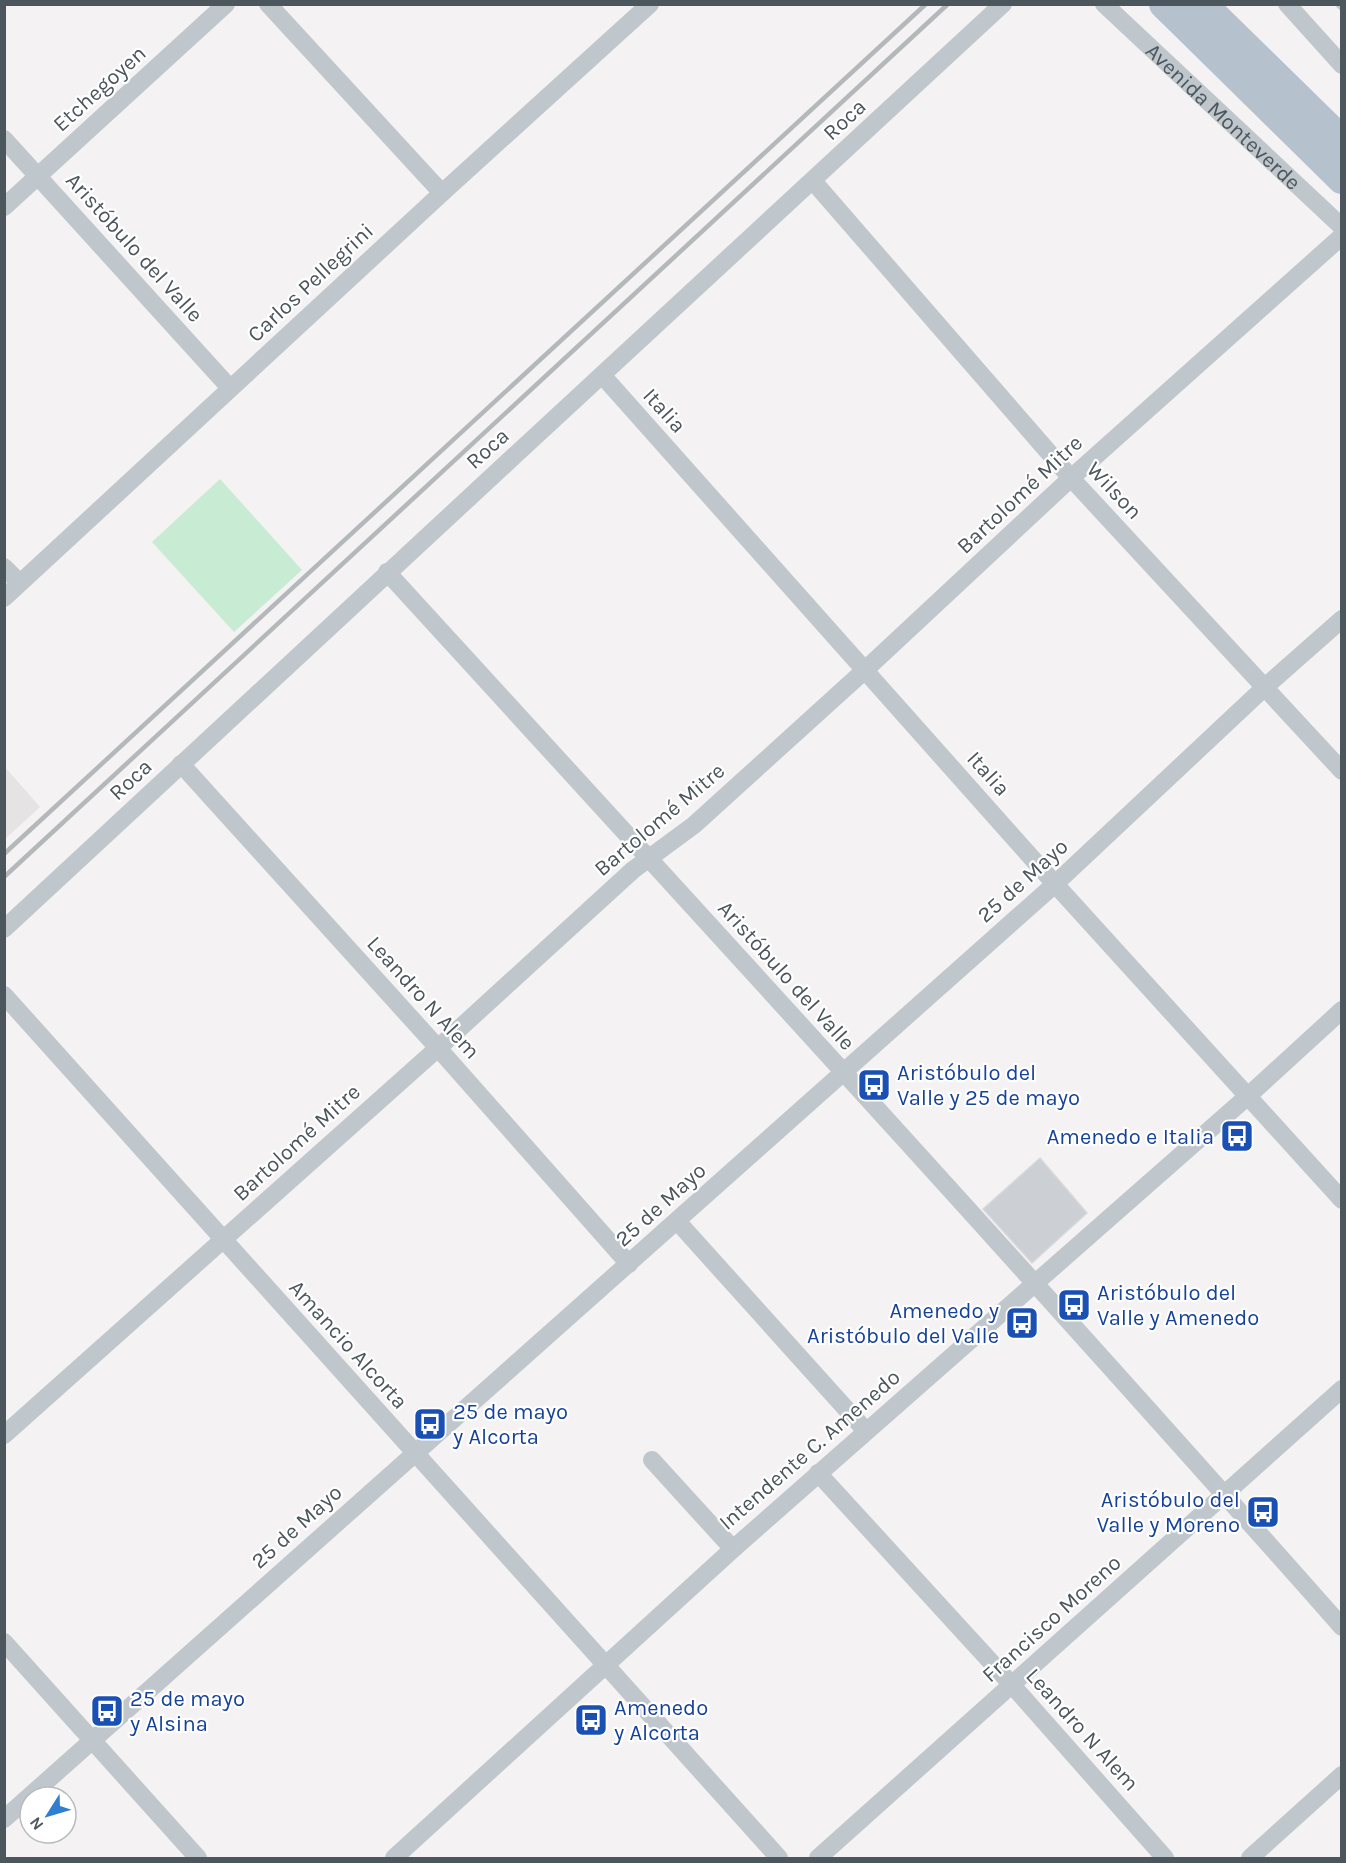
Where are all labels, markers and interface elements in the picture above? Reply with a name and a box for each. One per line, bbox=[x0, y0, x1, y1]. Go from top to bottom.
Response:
street label: Avenida Monteverde bbox=[1140, 38, 1306, 196]
street label: Etchegoyen bbox=[48, 40, 151, 137]
street label: Roca bbox=[818, 94, 871, 146]
street label: Aristóbulo del Valle bbox=[60, 168, 208, 328]
street label: Carlos Pellegrini bbox=[242, 218, 379, 348]
street label: Italia bbox=[637, 383, 691, 438]
street label: Roca bbox=[461, 423, 515, 475]
street label: Bartolomé Mitre bbox=[952, 430, 1088, 559]
street label: Wilson bbox=[1081, 456, 1147, 525]
street label: Italia bbox=[961, 746, 1015, 801]
street label: Roca bbox=[104, 754, 157, 806]
street label: Bartolomé Mitre bbox=[589, 758, 730, 882]
street label: 25 de Mayo bbox=[972, 833, 1073, 928]
street label: Aristóbulo del Valle bbox=[712, 896, 860, 1056]
street label: Leandro N Alem bbox=[361, 931, 485, 1064]
place label: Aristóbulo del Valle y 25 de mayo bbox=[897, 1060, 1080, 1111]
bus stop icon: Aristóbulo del Valle y 25 de mayo bbox=[856, 1067, 892, 1103]
street label: Bartolomé Mitre bbox=[228, 1079, 366, 1207]
bus stop icon: Amenedo e Italia bbox=[1219, 1118, 1255, 1154]
place label: Amenedo e Italia bbox=[1047, 1124, 1214, 1150]
street label: 25 de Mayo bbox=[610, 1157, 711, 1252]
street label: Amancio Alcorta bbox=[284, 1275, 413, 1414]
place label: Aristóbulo del Valle y Amenedo bbox=[1097, 1280, 1259, 1331]
bus stop icon: Aristóbulo del Valle y Amenedo bbox=[1056, 1287, 1092, 1323]
place label: Amenedo y Aristóbulo del Valle bbox=[807, 1298, 999, 1349]
bus stop icon: Amenedo y Aristóbulo del Valle bbox=[1004, 1305, 1040, 1341]
street label: Intendente C. Amenedo bbox=[714, 1364, 906, 1535]
place label: 25 de mayo y Alcorta bbox=[452, 1399, 568, 1450]
bus stop icon: 25 de mayo y Alcorta bbox=[412, 1406, 448, 1442]
street label: 25 de Mayo bbox=[246, 1479, 347, 1574]
place label: Aristóbulo del Valle y Moreno bbox=[1097, 1487, 1240, 1538]
bus stop icon: Aristóbulo del Valle y Moreno bbox=[1245, 1494, 1281, 1530]
street label: Francisco Moreno bbox=[977, 1549, 1127, 1688]
street label: Leandro N Alem bbox=[1020, 1663, 1144, 1796]
place label: 25 de mayo y Alsina bbox=[129, 1686, 245, 1737]
bus stop icon: 25 de mayo y Alsina bbox=[89, 1693, 125, 1729]
place label: Amenedo y Alcorta bbox=[613, 1695, 708, 1746]
bus stop icon: Amenedo y Alcorta bbox=[573, 1702, 609, 1738]
north arrow bbox=[18, 1785, 78, 1845]
text: N bbox=[25, 1813, 47, 1834]

